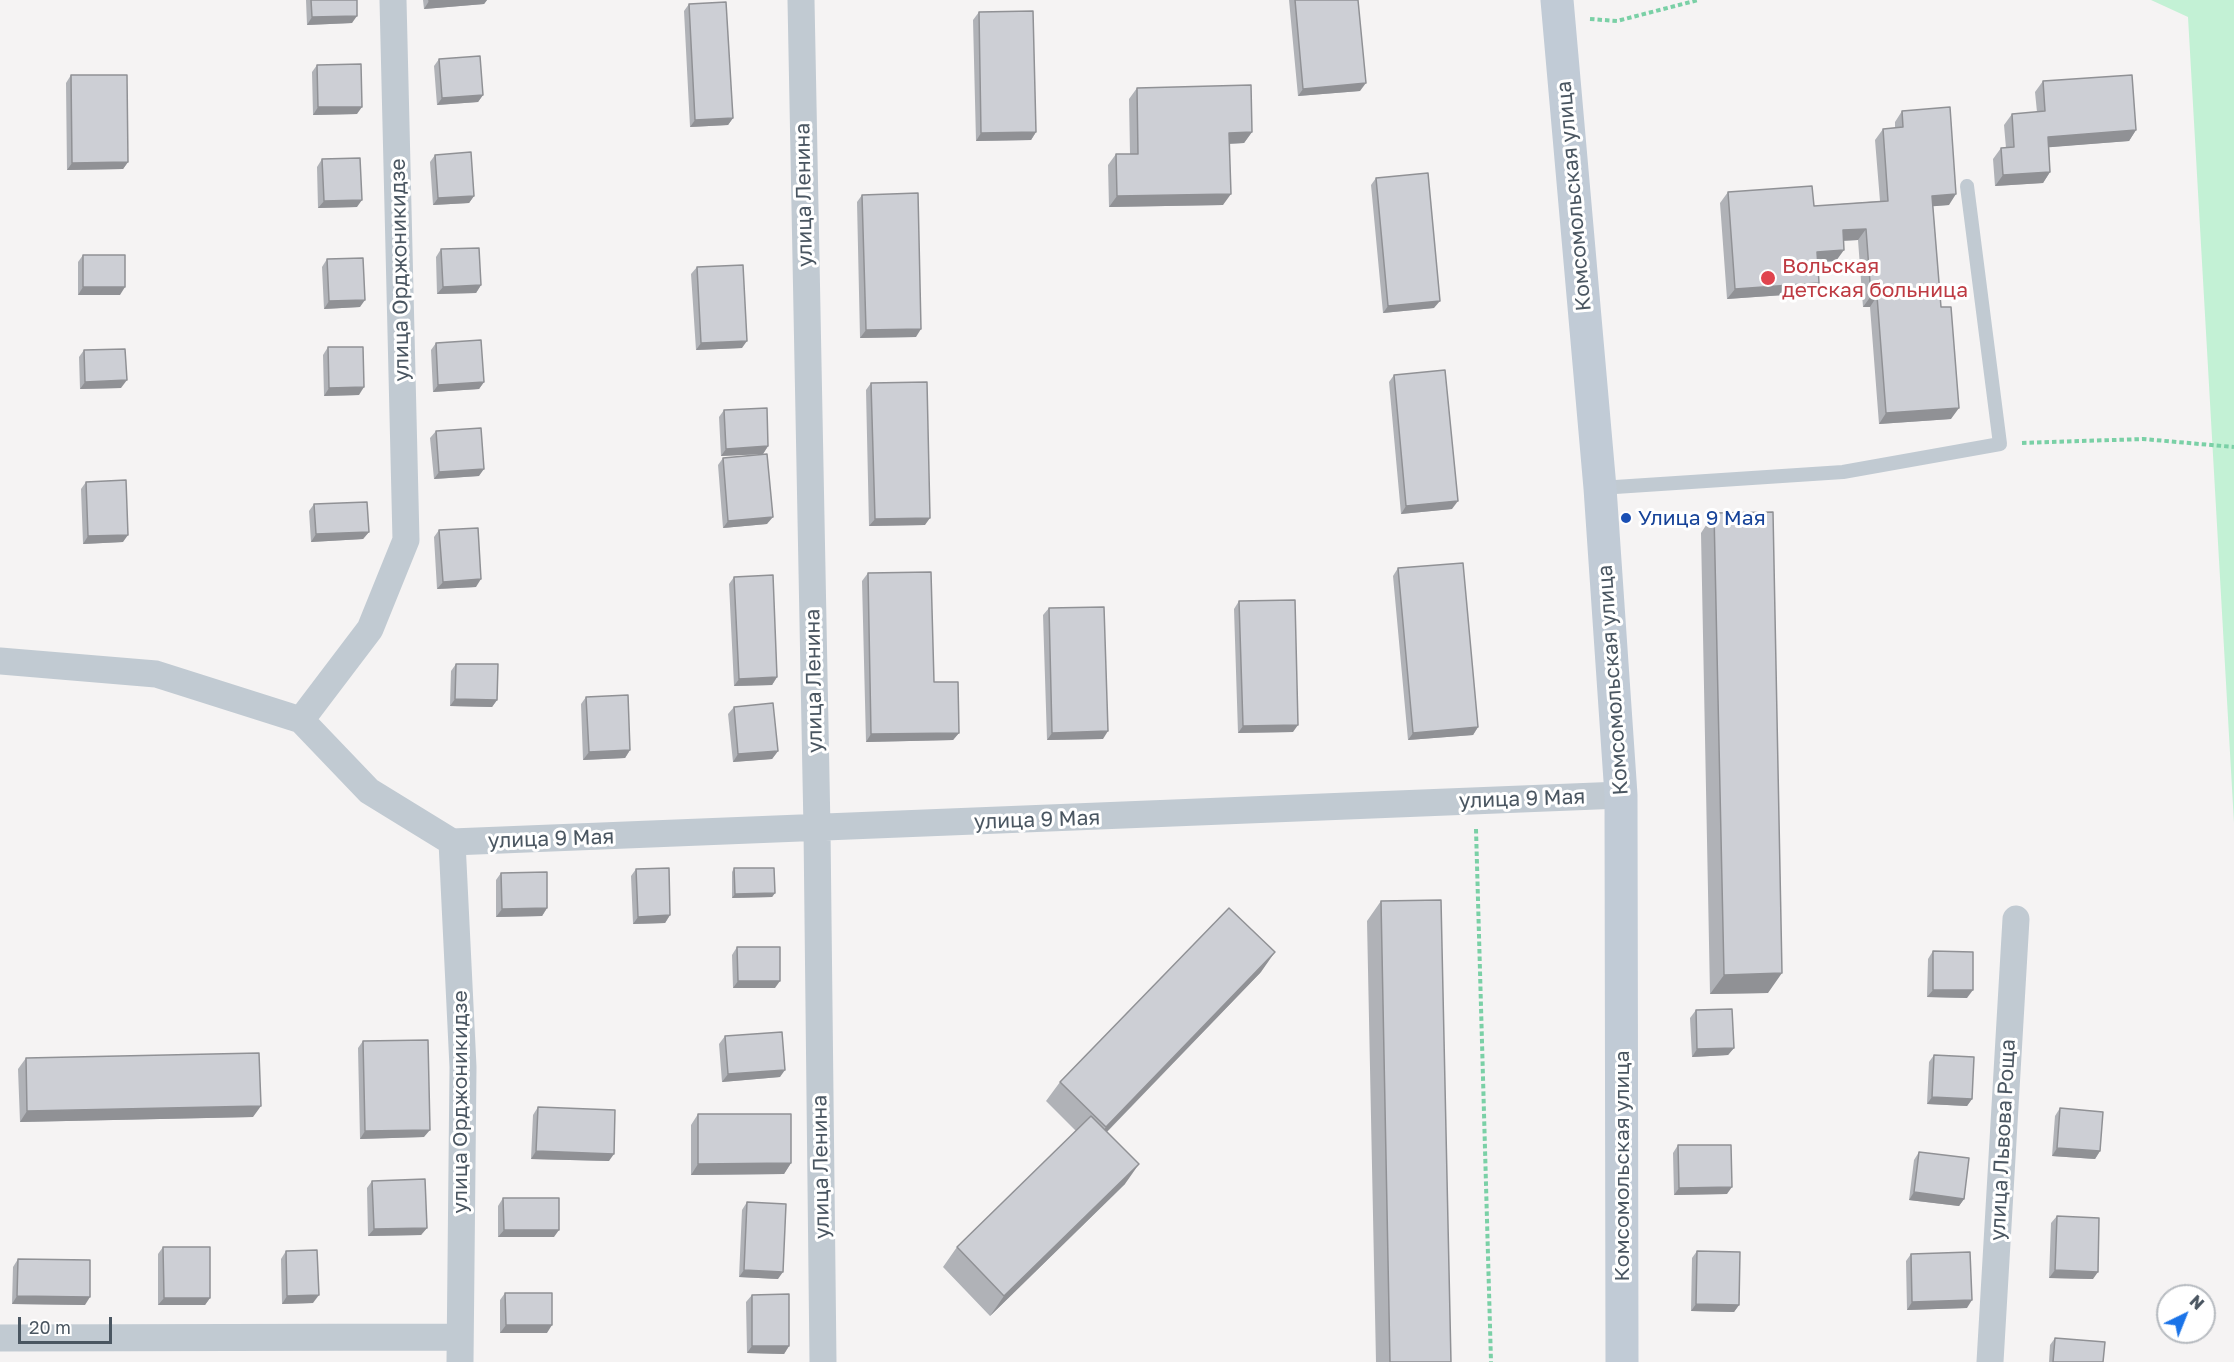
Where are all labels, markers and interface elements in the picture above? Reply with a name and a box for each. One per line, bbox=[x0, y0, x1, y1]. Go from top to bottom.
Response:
street label: Комсомольская улица bbox=[1551, 80, 1597, 312]
street label: улица Ленина bbox=[790, 123, 818, 267]
street label: улица Орджоникидзе bbox=[385, 158, 415, 382]
place label: Вольская детская больница bbox=[1782, 253, 1968, 303]
marker: Вольская детская больница bbox=[1759, 269, 1777, 287]
place label: Улица 9 Мая bbox=[1638, 505, 1766, 531]
marker: Улица 9 Мая bbox=[1619, 511, 1633, 525]
street label: Комсомольская улица bbox=[1592, 564, 1634, 796]
street label: улица Ленина bbox=[800, 609, 828, 753]
street label: улица 9 Мая bbox=[1458, 784, 1586, 814]
street label: улица 9 Мая bbox=[973, 805, 1101, 835]
street label: улица 9 Мая bbox=[487, 824, 615, 854]
street label: улица Орджоникидзе bbox=[447, 990, 473, 1214]
street label: улица Львова Роща bbox=[1985, 1038, 2021, 1242]
street label: Комсомольская улица bbox=[1609, 1051, 1635, 1281]
street label: улица Ленина bbox=[807, 1095, 835, 1239]
north arrow bbox=[2156, 1284, 2216, 1344]
text: N bbox=[2186, 1291, 2208, 1314]
scale bar bbox=[21, 1305, 116, 1343]
text: 20 m bbox=[29, 1316, 71, 1338]

